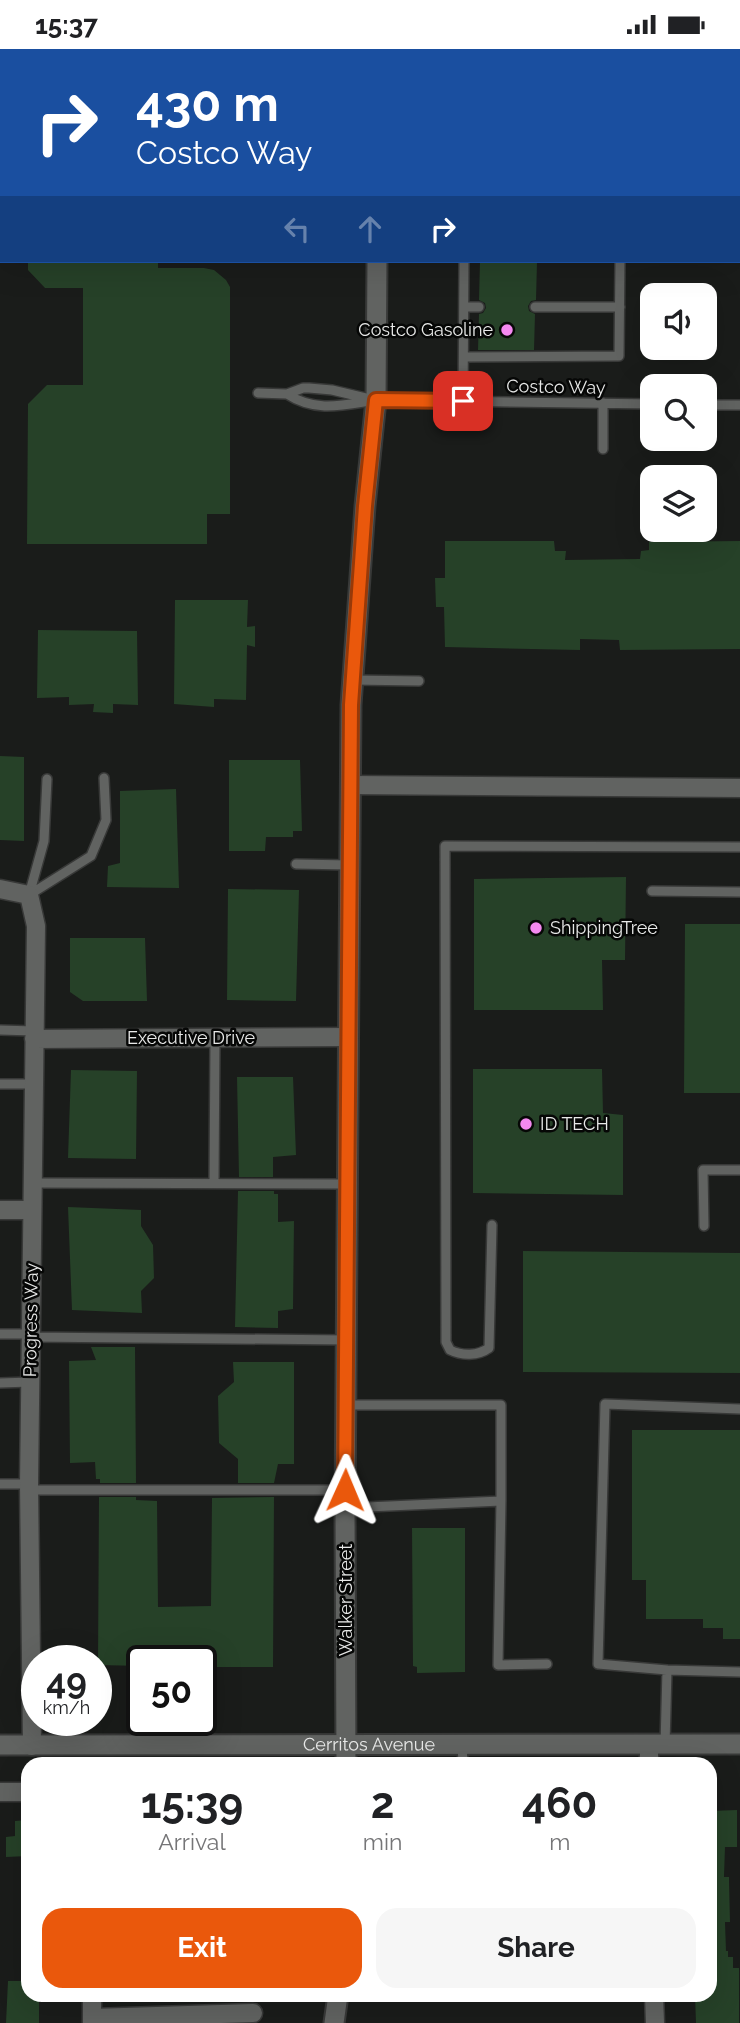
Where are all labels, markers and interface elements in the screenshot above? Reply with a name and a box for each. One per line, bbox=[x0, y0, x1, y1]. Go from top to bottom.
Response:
text: 15:37 bbox=[35, 10, 98, 40]
text: 430 m bbox=[136, 75, 279, 132]
icon: right bbox=[21, 77, 112, 168]
text: Costco Way bbox=[136, 134, 312, 171]
icon: left bbox=[278, 210, 316, 248]
icon: ahead bbox=[351, 210, 389, 248]
icon: right bbox=[424, 210, 462, 248]
map controls bbox=[640, 283, 717, 542]
button: sound bbox=[640, 283, 717, 360]
place label: Costco Gasoline bbox=[358, 319, 493, 340]
marker: Costco Gasoline bbox=[499, 322, 515, 338]
pin bbox=[433, 371, 493, 431]
button: search bbox=[640, 374, 717, 451]
street label: Costco Way bbox=[506, 375, 606, 398]
icon: arrive bbox=[444, 382, 482, 420]
button: layers bbox=[640, 465, 717, 542]
place label: ShippingTree bbox=[550, 917, 658, 938]
marker: ShippingTree bbox=[528, 920, 544, 936]
street label: Executive Drive bbox=[127, 1027, 255, 1048]
place label: ID TECH bbox=[540, 1113, 609, 1134]
marker: ID TECH bbox=[518, 1116, 534, 1132]
street label: Progress Way bbox=[19, 1262, 42, 1377]
position arrow bbox=[308, 1453, 382, 1527]
street label: Walker Street bbox=[335, 1544, 356, 1656]
speed limit sign: 50 bbox=[126, 1645, 217, 1736]
text: 49 bbox=[46, 1661, 87, 1702]
text: km/h bbox=[43, 1697, 90, 1718]
street label: Cerritos Avenue bbox=[303, 1733, 435, 1755]
text: 15:39 bbox=[141, 1779, 243, 1828]
text: 2 bbox=[371, 1779, 394, 1828]
text: 460 bbox=[522, 1779, 597, 1828]
text: Arrival bbox=[158, 1828, 226, 1855]
text: min bbox=[363, 1828, 402, 1855]
text: m bbox=[549, 1828, 570, 1855]
button: Exit bbox=[42, 1908, 362, 1988]
button: Share bbox=[376, 1908, 696, 1988]

